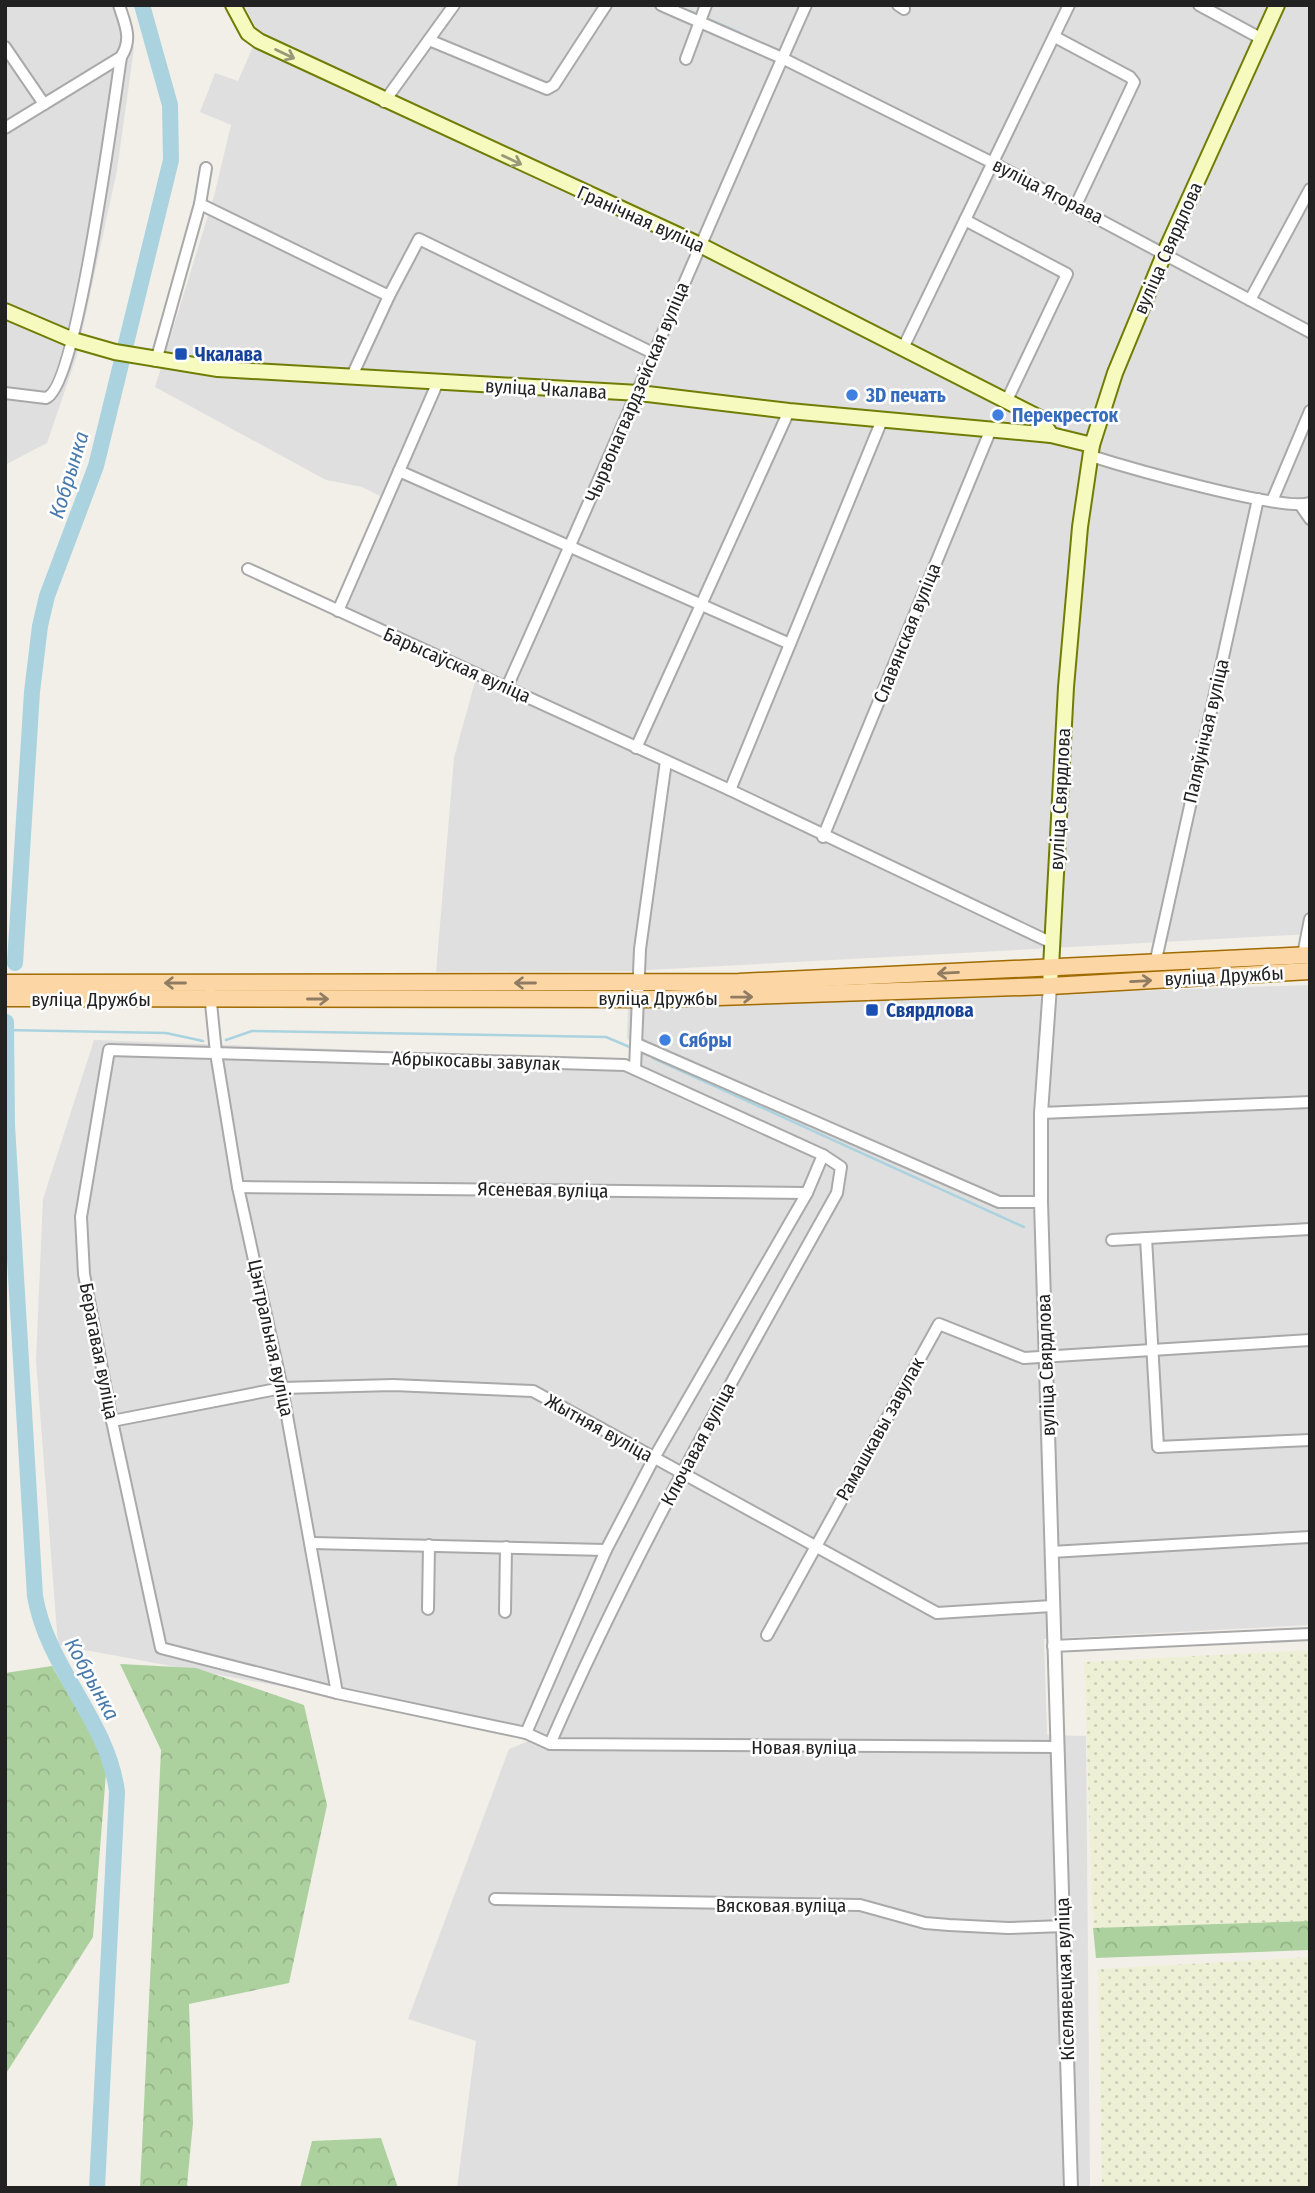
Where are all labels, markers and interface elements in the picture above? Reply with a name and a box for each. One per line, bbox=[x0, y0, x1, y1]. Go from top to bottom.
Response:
one-way arrow bbox=[274, 48, 295, 61]
street label: вуліца Ягорава bbox=[989, 153, 1107, 229]
one-way arrow bbox=[501, 154, 522, 167]
street label: вуліца Свярдлова bbox=[1129, 178, 1207, 318]
street label: Гранічная вуліца bbox=[574, 181, 708, 257]
street label: Чырвонагвардзейская вуліца bbox=[580, 278, 694, 506]
place label: Чкалава bbox=[195, 343, 262, 366]
marker: Чкалава bbox=[173, 346, 189, 362]
street label: вуліца Чкалава bbox=[484, 374, 608, 404]
place label: 3D печать bbox=[865, 384, 946, 407]
marker: 3D печать bbox=[844, 387, 860, 403]
place label: Перекресток bbox=[1012, 404, 1119, 427]
marker: Перекресток bbox=[990, 407, 1006, 423]
water label: Кобрынка bbox=[43, 428, 95, 522]
street label: Славянская вуліца bbox=[868, 560, 946, 706]
street label: Барысаўская вуліца bbox=[380, 622, 534, 708]
street label: Паляўнічая вуліца bbox=[1178, 657, 1234, 805]
street label: вуліца Свярдлова bbox=[1045, 727, 1075, 871]
street label: вуліца Дружбы bbox=[1164, 961, 1284, 991]
one-way arrow bbox=[937, 967, 960, 980]
one-way arrow bbox=[1129, 974, 1151, 987]
one-way arrow bbox=[163, 976, 186, 990]
one-way arrow bbox=[513, 976, 536, 990]
street label: вуліца Дружбы bbox=[598, 987, 718, 1010]
street label: вуліца Дружбы bbox=[31, 988, 151, 1011]
one-way arrow bbox=[730, 991, 753, 1004]
one-way arrow bbox=[307, 992, 330, 1006]
place label: Свярдлова bbox=[886, 999, 974, 1022]
marker: Свярдлова bbox=[864, 1002, 880, 1018]
place label: Сябры bbox=[679, 1029, 732, 1052]
marker: Сябры bbox=[657, 1032, 673, 1048]
street label: Абрыкосавы завулак bbox=[391, 1047, 561, 1075]
street label: Ясеневая вуліца bbox=[477, 1177, 609, 1203]
street label: Цэнтральная вуліца bbox=[243, 1257, 299, 1419]
street label: Берагавая вуліца bbox=[74, 1281, 124, 1421]
street label: вуліца Свярдлова bbox=[1032, 1293, 1060, 1437]
street label: Рамашкавы завулак bbox=[831, 1353, 929, 1505]
street label: Ключавая вуліца bbox=[656, 1379, 740, 1509]
street label: Жытняя вуліца bbox=[541, 1389, 657, 1467]
water label: Кобрынка bbox=[59, 1633, 125, 1725]
street label: Новая вуліца bbox=[751, 1736, 857, 1759]
street label: Вясковая вуліца bbox=[716, 1894, 846, 1917]
street label: Кіселявецкая вуліца bbox=[1051, 1897, 1079, 2061]

